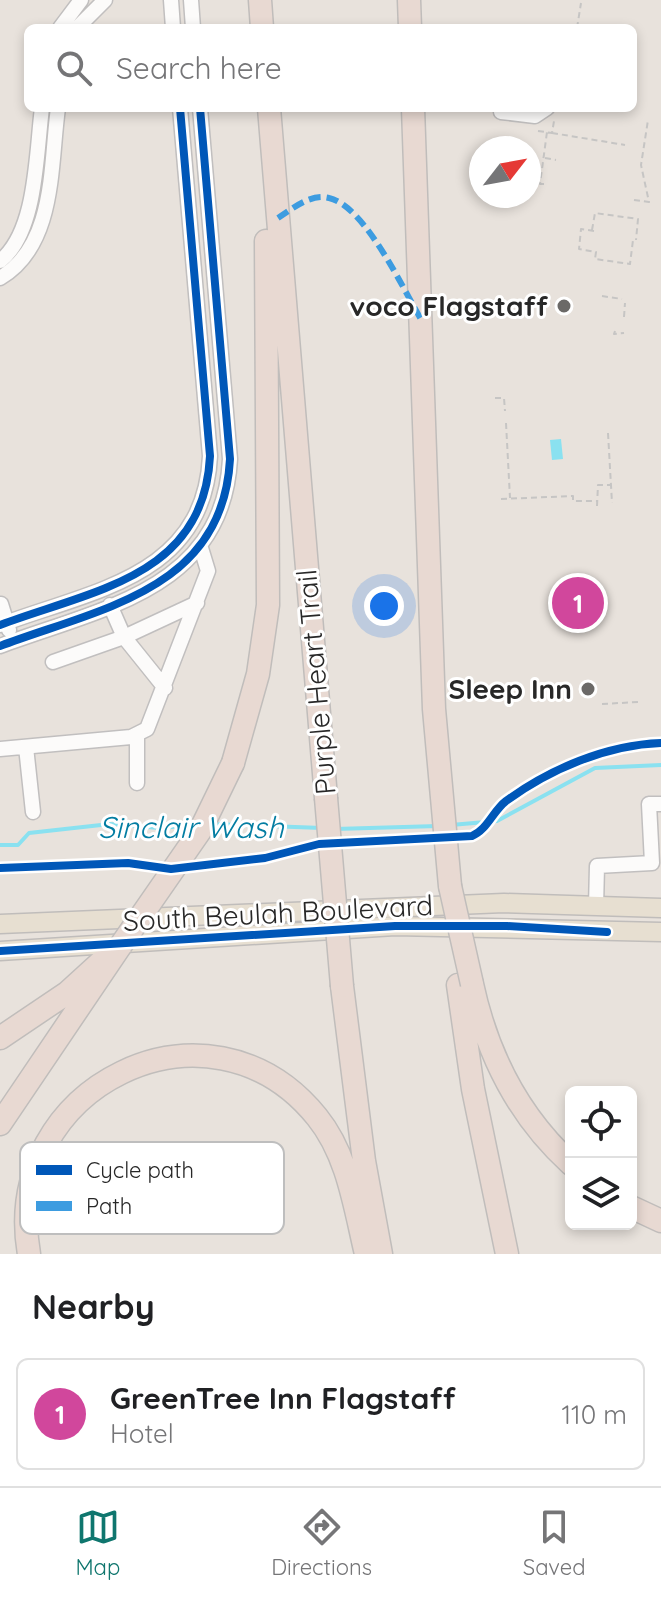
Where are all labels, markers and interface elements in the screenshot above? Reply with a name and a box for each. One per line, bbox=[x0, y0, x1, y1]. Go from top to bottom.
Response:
search box bbox=[24, 24, 637, 112]
icon: search bbox=[52, 46, 96, 90]
text: Search here bbox=[116, 49, 282, 87]
north arrow bbox=[469, 136, 541, 208]
place label: voco Flagstaff bbox=[350, 288, 549, 323]
marker: voco Flagstaff bbox=[555, 297, 573, 315]
street label: Purple Heart Trail bbox=[288, 568, 343, 796]
pin: 1 bbox=[552, 573, 604, 633]
your location bbox=[364, 586, 404, 626]
place label: Sleep Inn bbox=[448, 671, 572, 706]
marker: Sleep Inn bbox=[579, 680, 597, 698]
water label: Sinclair Wash bbox=[98, 808, 285, 846]
street label: South Beulah Boulevard bbox=[122, 887, 434, 938]
map controls bbox=[565, 1086, 637, 1230]
button: locate bbox=[565, 1086, 637, 1158]
legend bbox=[20, 1142, 284, 1234]
text: Cycle path bbox=[86, 1156, 194, 1184]
button: layers bbox=[565, 1158, 637, 1230]
text: Path bbox=[86, 1192, 132, 1220]
text: Nearby bbox=[32, 1285, 155, 1328]
text: GreenTree Inn Flagstaff bbox=[110, 1379, 456, 1417]
text: 1 bbox=[55, 1398, 65, 1431]
text: 110 m bbox=[561, 1398, 627, 1431]
text: Hotel bbox=[110, 1417, 174, 1450]
tab: Map bbox=[75, 1505, 120, 1581]
tab: Directions bbox=[271, 1505, 372, 1581]
tab: Saved bbox=[523, 1505, 586, 1581]

